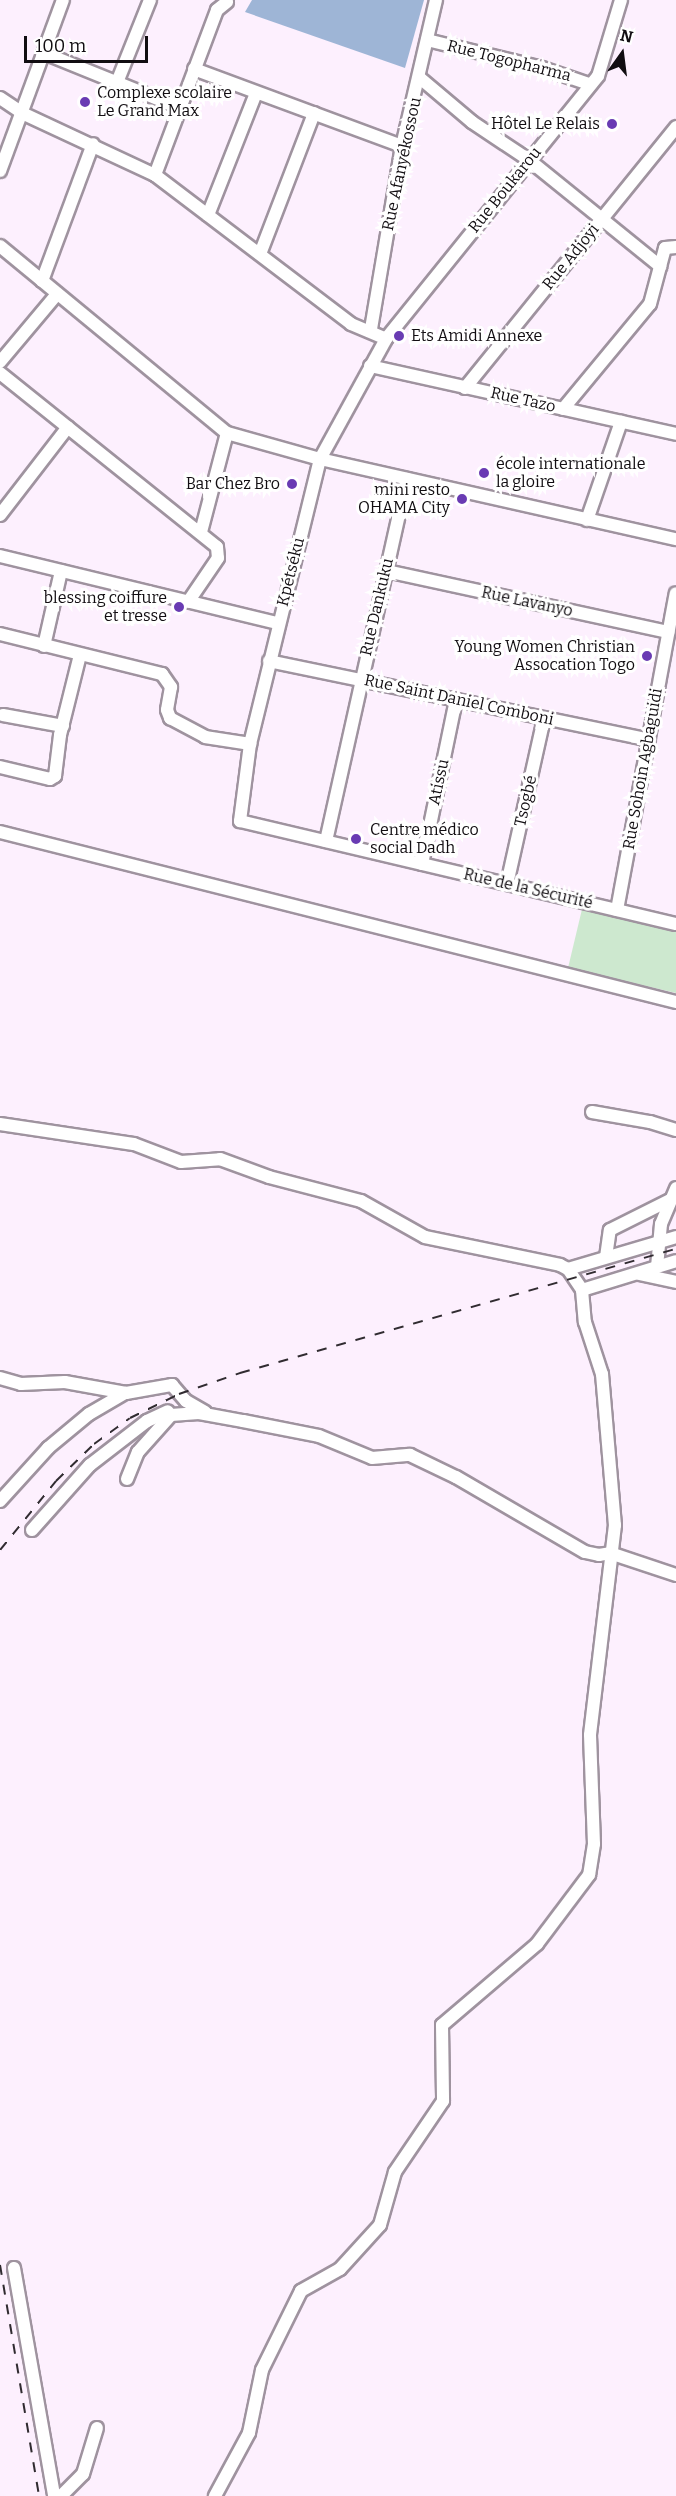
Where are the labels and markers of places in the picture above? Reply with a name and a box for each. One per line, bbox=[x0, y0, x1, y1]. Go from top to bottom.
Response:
place label: Complexe scolaire Le Grand Max bbox=[97, 83, 232, 121]
marker: Complexe scolaire Le Grand Max bbox=[78, 95, 92, 109]
place label: Hôtel Le Relais bbox=[491, 114, 600, 134]
marker: Hôtel Le Relais bbox=[605, 117, 619, 131]
place label: Ets Amidi Annexe bbox=[411, 326, 542, 346]
marker: Ets Amidi Annexe bbox=[392, 329, 406, 343]
place label: école internationale la gloire bbox=[496, 454, 645, 492]
marker: école internationale la gloire bbox=[477, 466, 491, 480]
place label: Bar Chez Bro bbox=[186, 474, 280, 494]
marker: Bar Chez Bro bbox=[285, 477, 299, 491]
place label: mini resto OHAMA City bbox=[358, 480, 450, 518]
marker: mini resto OHAMA City bbox=[455, 492, 469, 506]
place label: blessing coiffure et tresse bbox=[44, 588, 167, 626]
marker: blessing coiffure et tresse bbox=[172, 600, 186, 614]
place label: Young Women Christian Assocation Togo bbox=[454, 637, 635, 675]
marker: Young Women Christian Assocation Togo bbox=[640, 649, 654, 663]
place label: Centre médico social Dadh bbox=[370, 820, 479, 858]
marker: Centre médico social Dadh bbox=[347, 830, 365, 848]

